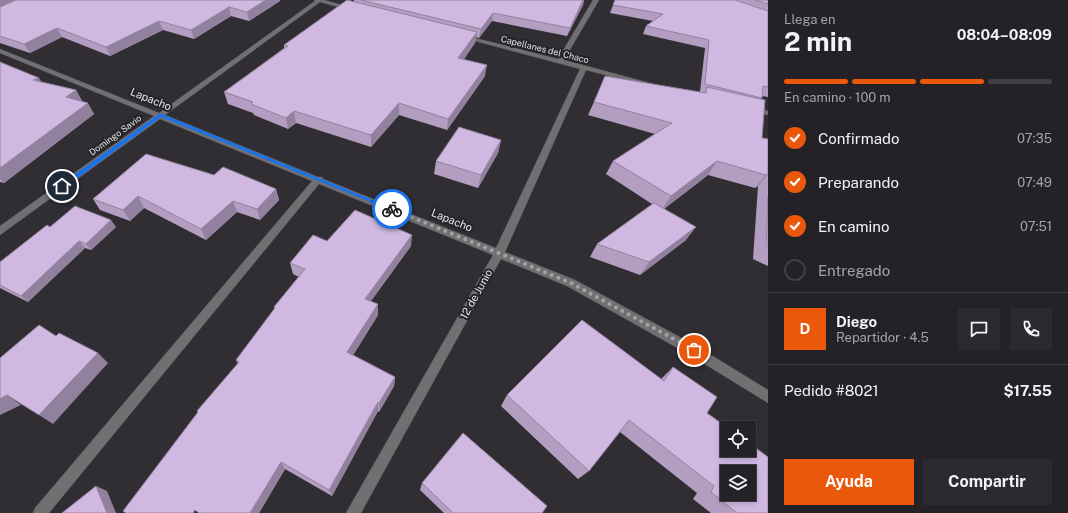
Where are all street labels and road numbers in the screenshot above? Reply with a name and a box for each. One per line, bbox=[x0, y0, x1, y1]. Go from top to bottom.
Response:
street label: Capellanes del Chaco bbox=[500, 33, 590, 65]
street label: Lapacho bbox=[129, 85, 173, 113]
street label: Domingo Savio bbox=[87, 112, 143, 158]
street label: Lapacho bbox=[430, 206, 474, 234]
street label: 12 de Junio bbox=[457, 267, 495, 321]

